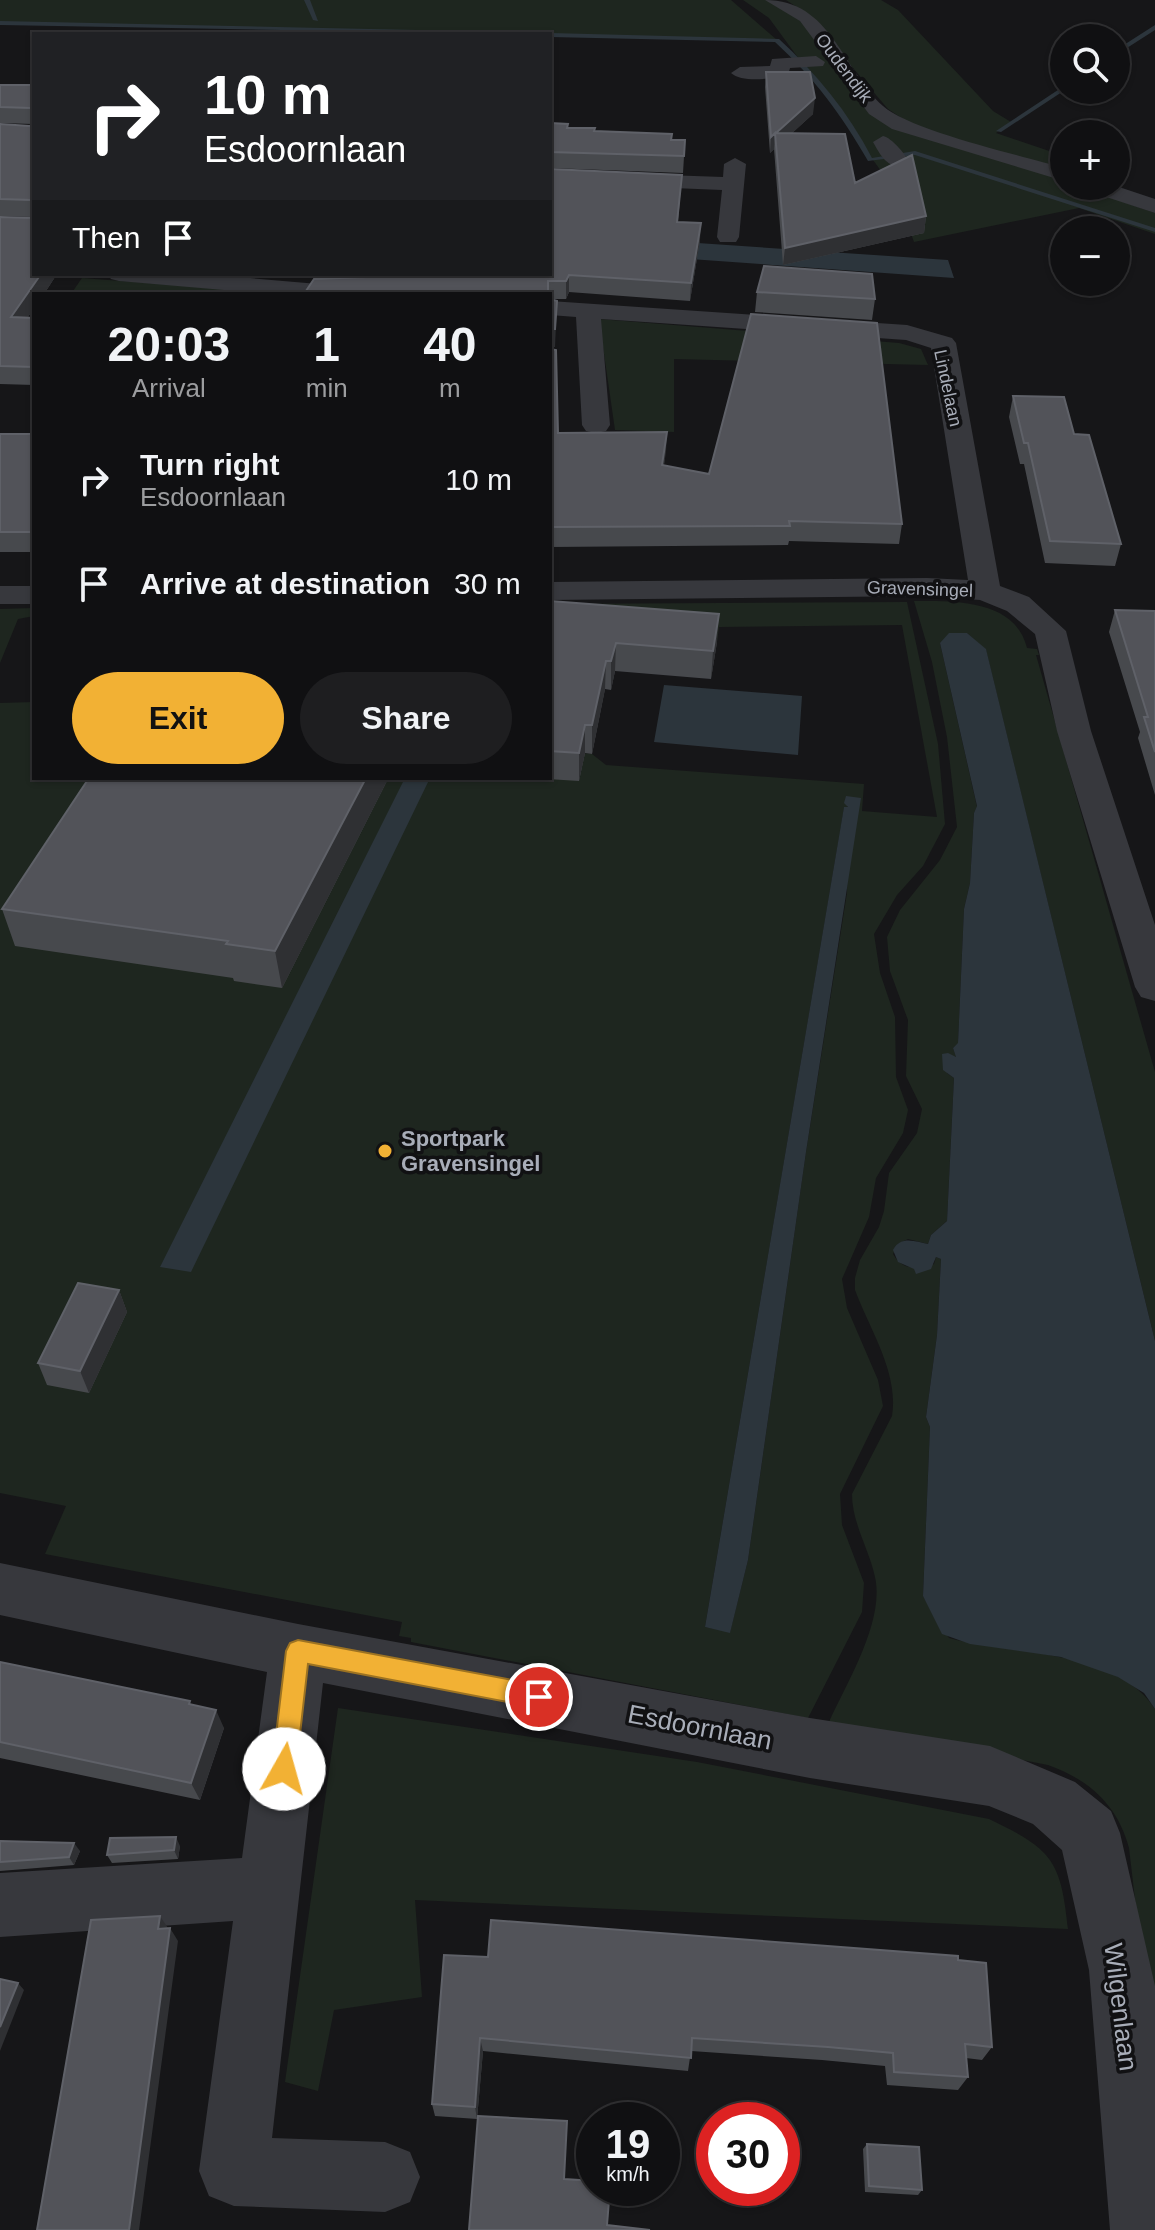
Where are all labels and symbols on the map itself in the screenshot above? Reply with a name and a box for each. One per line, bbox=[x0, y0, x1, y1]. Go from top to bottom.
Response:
street label: Oudendijk bbox=[812, 30, 877, 107]
street label: Lindelaan bbox=[930, 348, 966, 428]
street label: Gravensingel bbox=[867, 577, 973, 601]
place label: Sportpark Gravensingel bbox=[401, 1126, 540, 1176]
marker: Sportpark Gravensingel bbox=[376, 1142, 394, 1160]
pin bbox=[505, 1663, 573, 1731]
street label: Esdoornlaan bbox=[625, 1698, 775, 1756]
position arrow bbox=[242, 1727, 326, 1811]
street label: Wilgenlaan bbox=[1098, 1941, 1144, 2073]
speed limit sign: 30 bbox=[696, 2102, 800, 2206]

